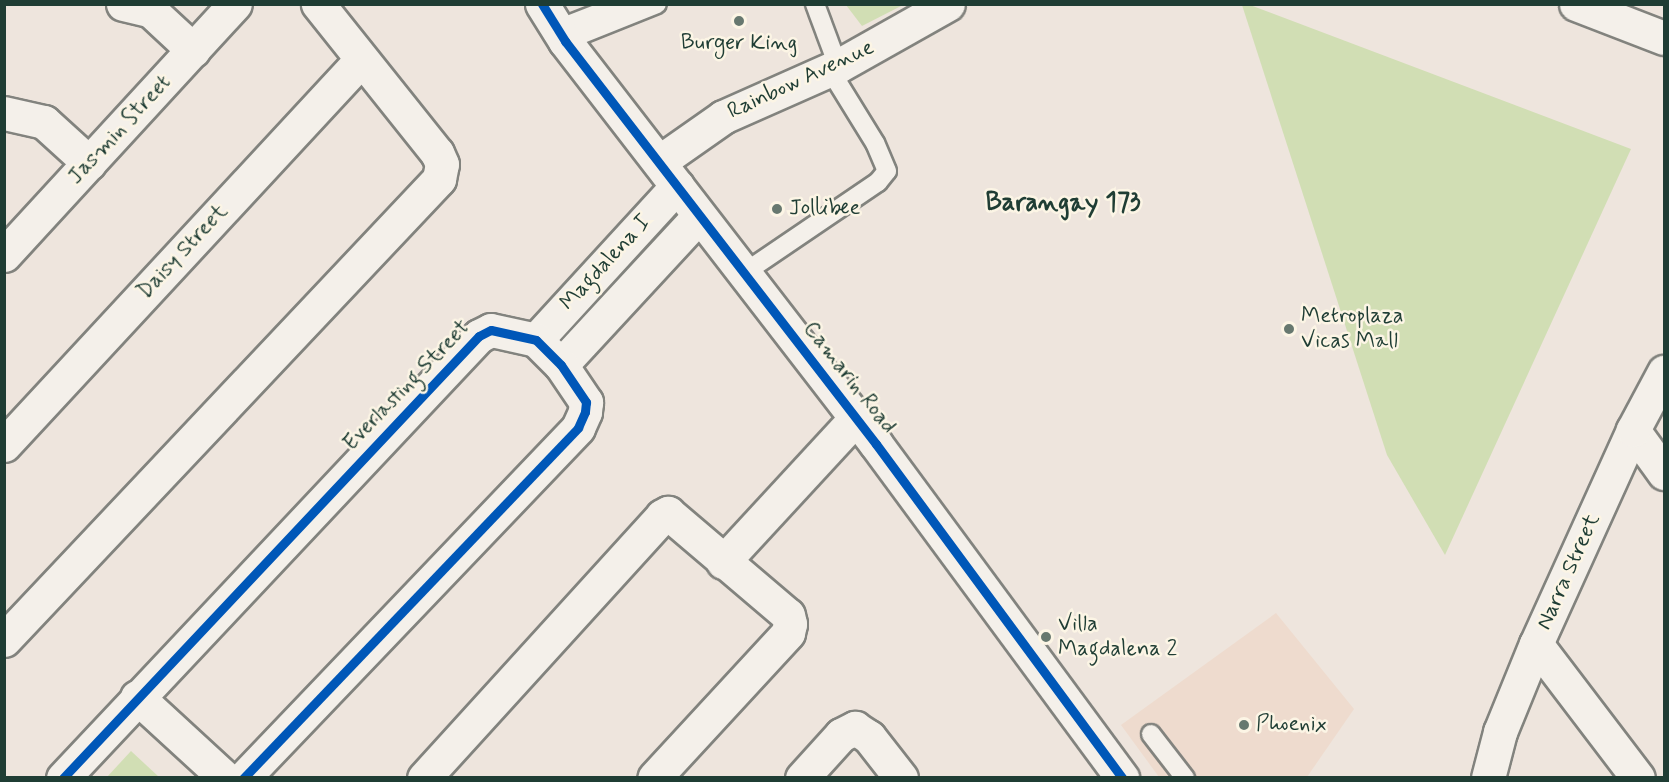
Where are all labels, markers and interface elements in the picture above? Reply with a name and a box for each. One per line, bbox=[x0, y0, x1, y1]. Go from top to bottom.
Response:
marker: Burger King bbox=[732, 14, 746, 28]
place label: Burger King bbox=[682, 31, 796, 57]
street label: Rainbow Avenue bbox=[727, 36, 875, 124]
street label: Jasmin Street bbox=[62, 69, 178, 191]
district label: Barangay 173 bbox=[985, 188, 1141, 220]
place label: Jollibee bbox=[789, 196, 860, 222]
street label: Daisy Street bbox=[132, 199, 234, 305]
marker: Jollibee bbox=[770, 202, 784, 216]
street label: Magdalena I bbox=[555, 210, 657, 316]
place label: Metroplaza Vicas Mall bbox=[1301, 303, 1404, 354]
street label: Everlasting Street bbox=[338, 316, 476, 456]
street label: Camarin Road bbox=[797, 317, 901, 439]
marker: Metroplaza Vicas Mall bbox=[1282, 322, 1296, 336]
street label: Narra Street bbox=[1532, 510, 1606, 634]
place label: Villa Magdalena 2 bbox=[1058, 611, 1177, 662]
marker: Villa Magdalena 2 bbox=[1039, 630, 1053, 644]
place label: Phoenix bbox=[1256, 712, 1327, 738]
marker: Phoenix bbox=[1237, 718, 1251, 732]

